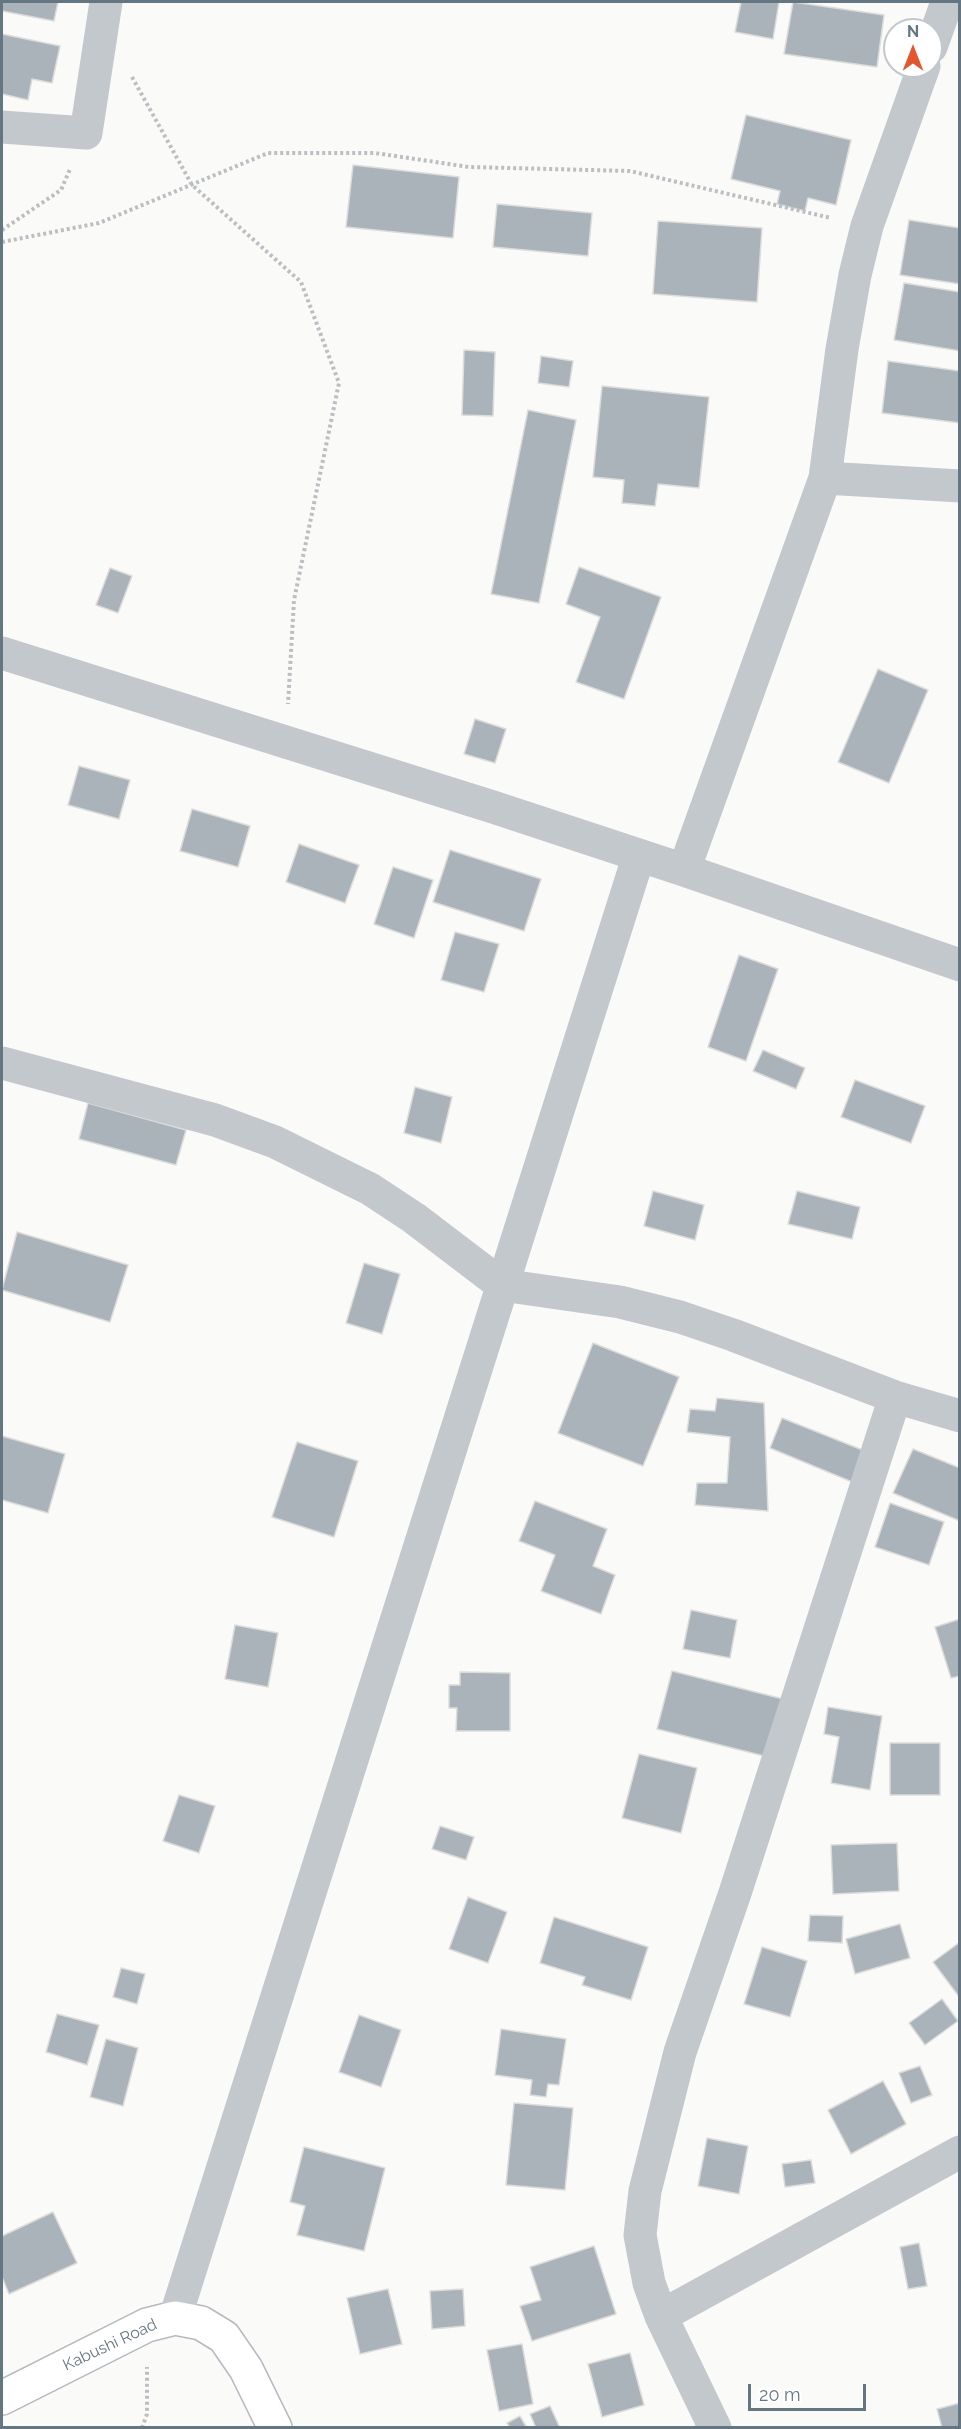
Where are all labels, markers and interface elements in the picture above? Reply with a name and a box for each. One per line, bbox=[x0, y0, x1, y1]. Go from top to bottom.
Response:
north arrow bbox=[883, 18, 943, 78]
text: N bbox=[907, 22, 919, 41]
street label: Kabushi Road bbox=[60, 2315, 160, 2375]
scale bar bbox=[751, 2372, 870, 2410]
text: 20 m bbox=[759, 2384, 801, 2405]

